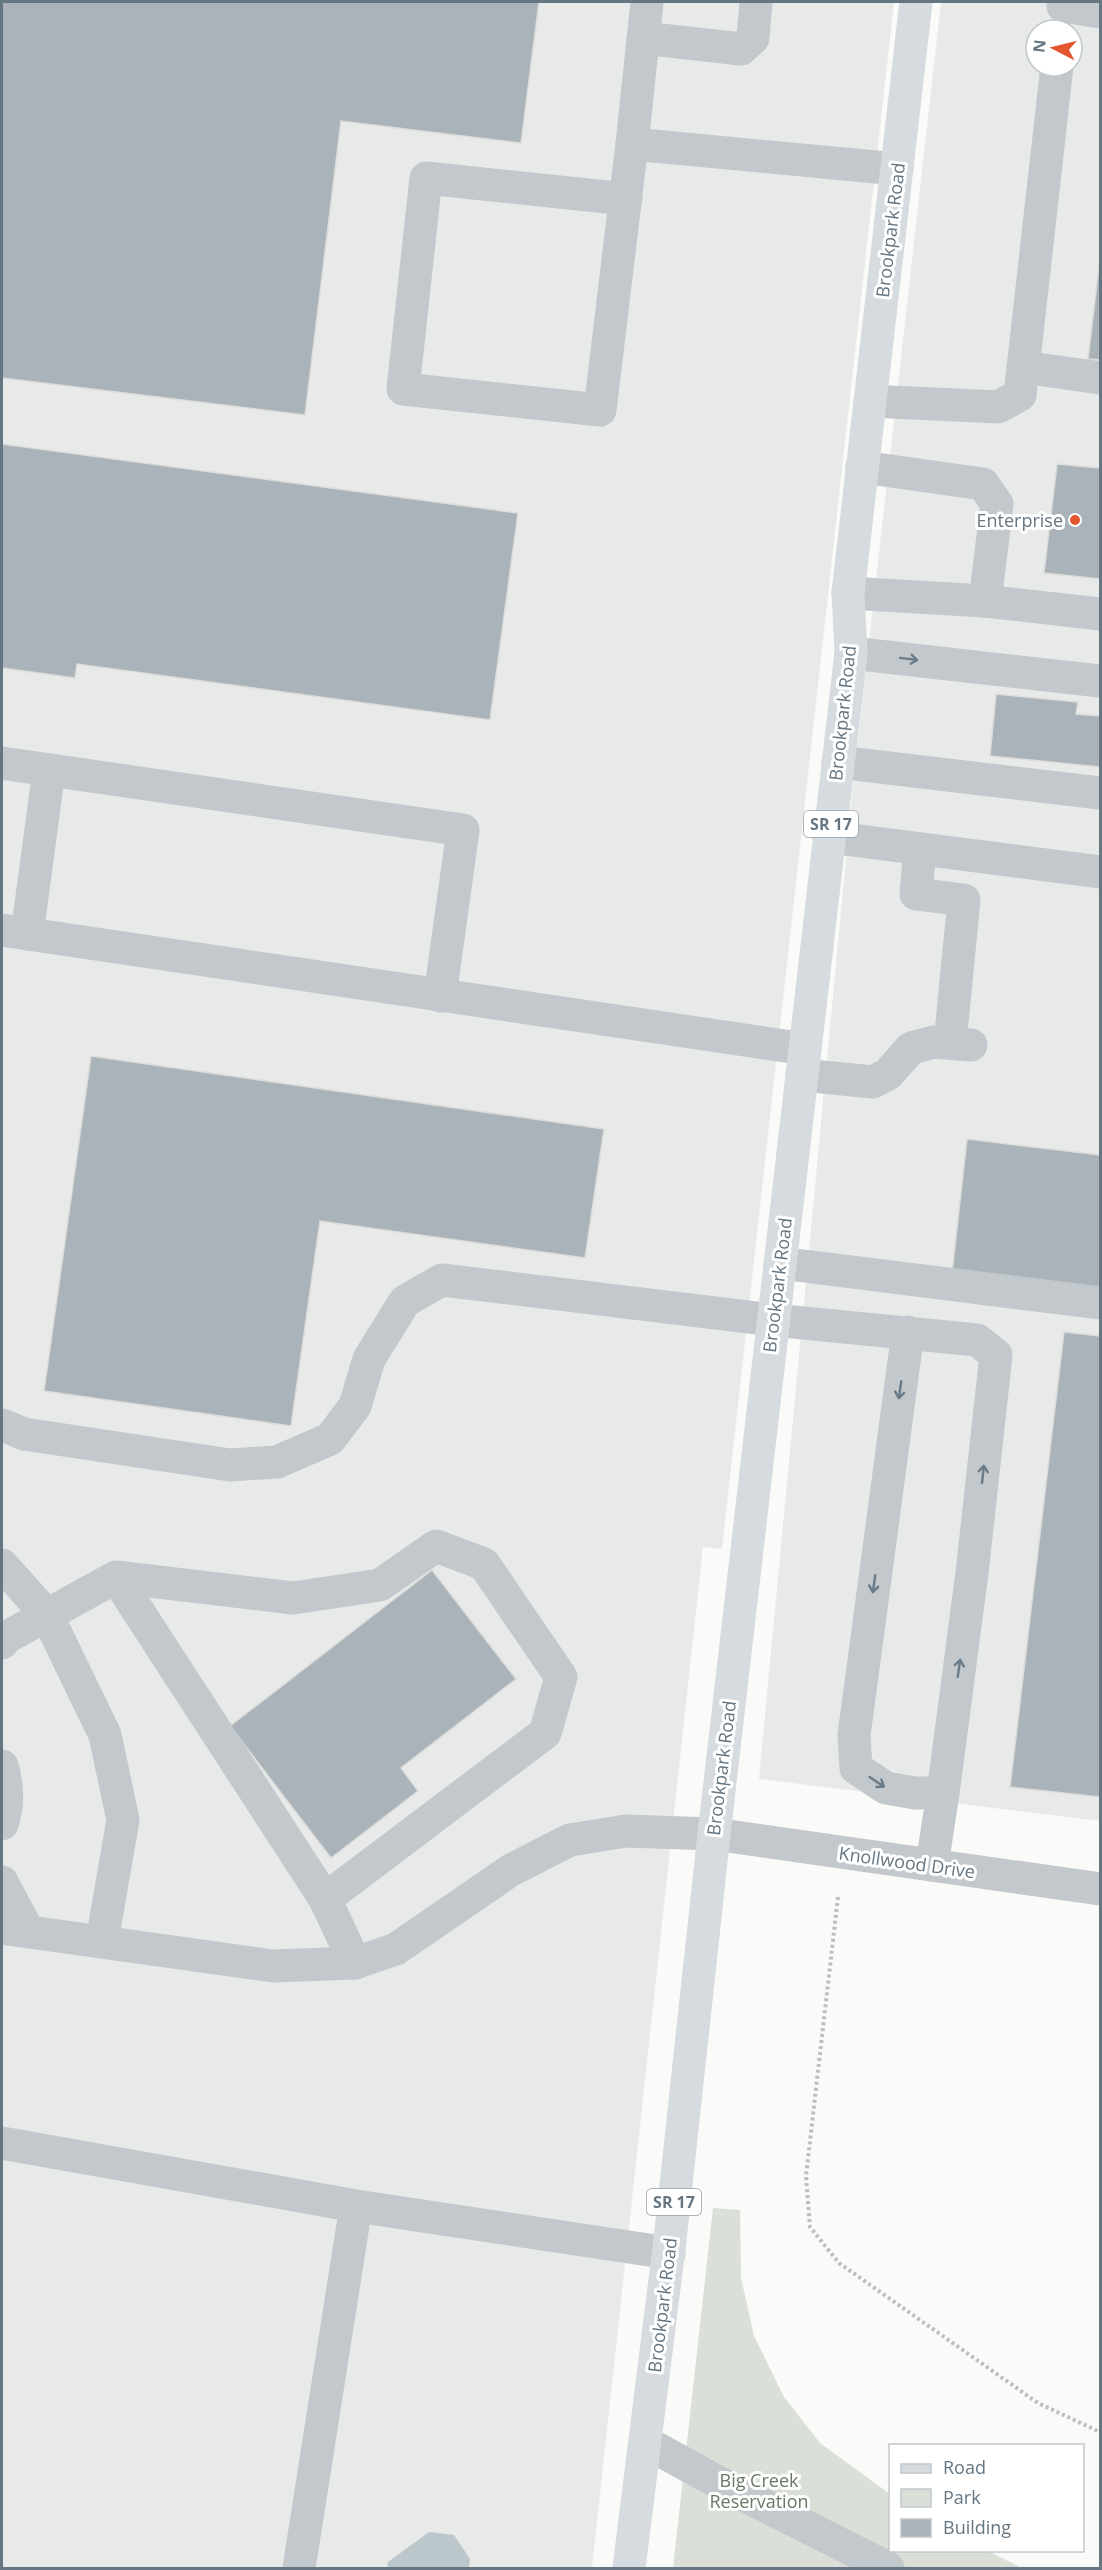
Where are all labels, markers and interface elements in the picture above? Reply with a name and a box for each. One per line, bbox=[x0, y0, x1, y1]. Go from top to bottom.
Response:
north arrow bbox=[1024, 18, 1084, 78]
text: N bbox=[1027, 38, 1051, 54]
street label: Brookpark Road bbox=[870, 161, 910, 299]
place label: Enterprise bbox=[976, 508, 1063, 532]
marker: Enterprise bbox=[1068, 513, 1082, 527]
street label: Brookpark Road bbox=[823, 644, 861, 782]
one-way arrow bbox=[898, 654, 918, 665]
road number: SR 17 bbox=[804, 811, 858, 837]
street label: Brookpark Road bbox=[757, 1216, 797, 1354]
one-way arrow bbox=[894, 1380, 905, 1400]
one-way arrow bbox=[978, 1465, 989, 1484]
one-way arrow bbox=[869, 1573, 880, 1593]
one-way arrow bbox=[954, 1658, 965, 1678]
street label: Brookpark Road bbox=[701, 1699, 741, 1837]
one-way arrow bbox=[868, 1776, 884, 1788]
street label: Knollwood Drive bbox=[837, 1841, 977, 1883]
road number: SR 17 bbox=[647, 2189, 701, 2215]
street label: Brookpark Road bbox=[642, 2236, 682, 2374]
legend bbox=[889, 2444, 1084, 2552]
text: Road bbox=[943, 2455, 986, 2479]
park label: Big Creek Reservation bbox=[709, 2468, 809, 2513]
text: Park bbox=[943, 2485, 981, 2509]
text: Building bbox=[943, 2515, 1011, 2539]

